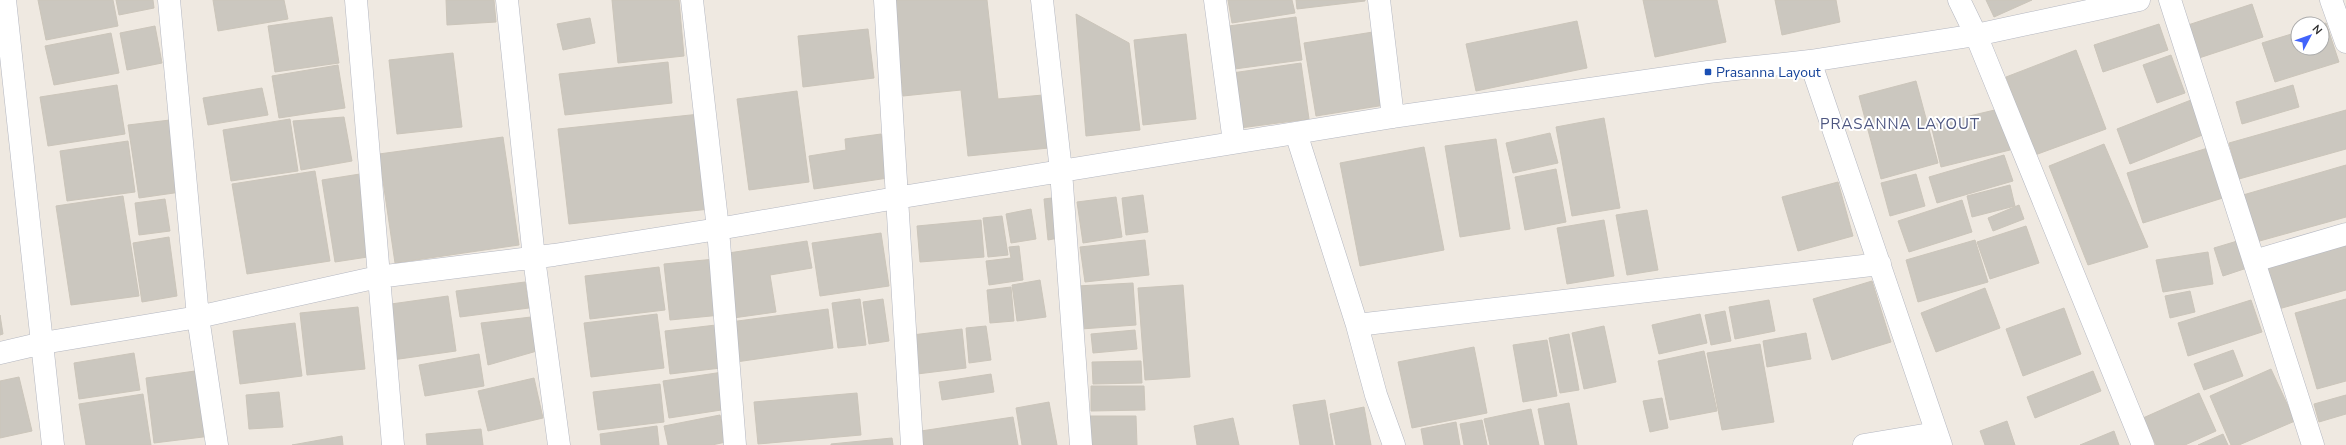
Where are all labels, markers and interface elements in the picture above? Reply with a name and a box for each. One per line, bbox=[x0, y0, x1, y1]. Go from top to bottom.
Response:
north arrow bbox=[2290, 16, 2330, 56]
text: N bbox=[2309, 22, 2326, 38]
place label: Prasanna Layout bbox=[1716, 63, 1821, 82]
marker: Prasanna Layout bbox=[1703, 67, 1713, 77]
district label: PRASANNA LAYOUT bbox=[1820, 114, 1980, 134]

